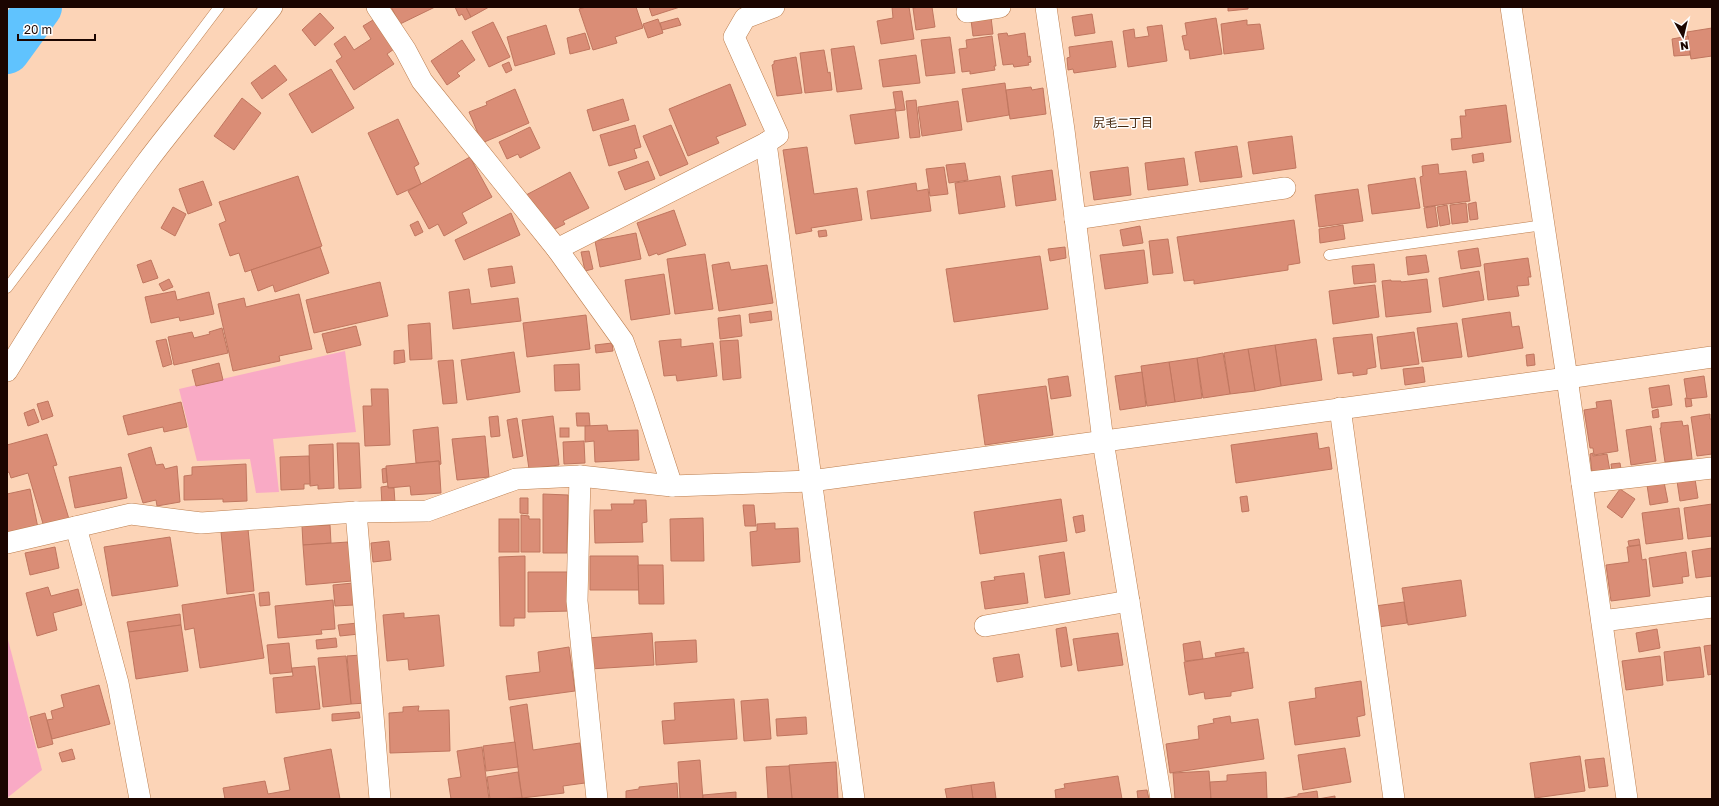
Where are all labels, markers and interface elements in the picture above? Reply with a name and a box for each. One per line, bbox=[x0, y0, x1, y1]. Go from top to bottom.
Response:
scale bar bbox=[18, 16, 95, 42]
north arrow bbox=[1663, 16, 1703, 56]
text: 20 m bbox=[24, 22, 52, 37]
text: N bbox=[1679, 39, 1690, 53]
district label: 尻毛二丁目 bbox=[1093, 115, 1153, 130]

